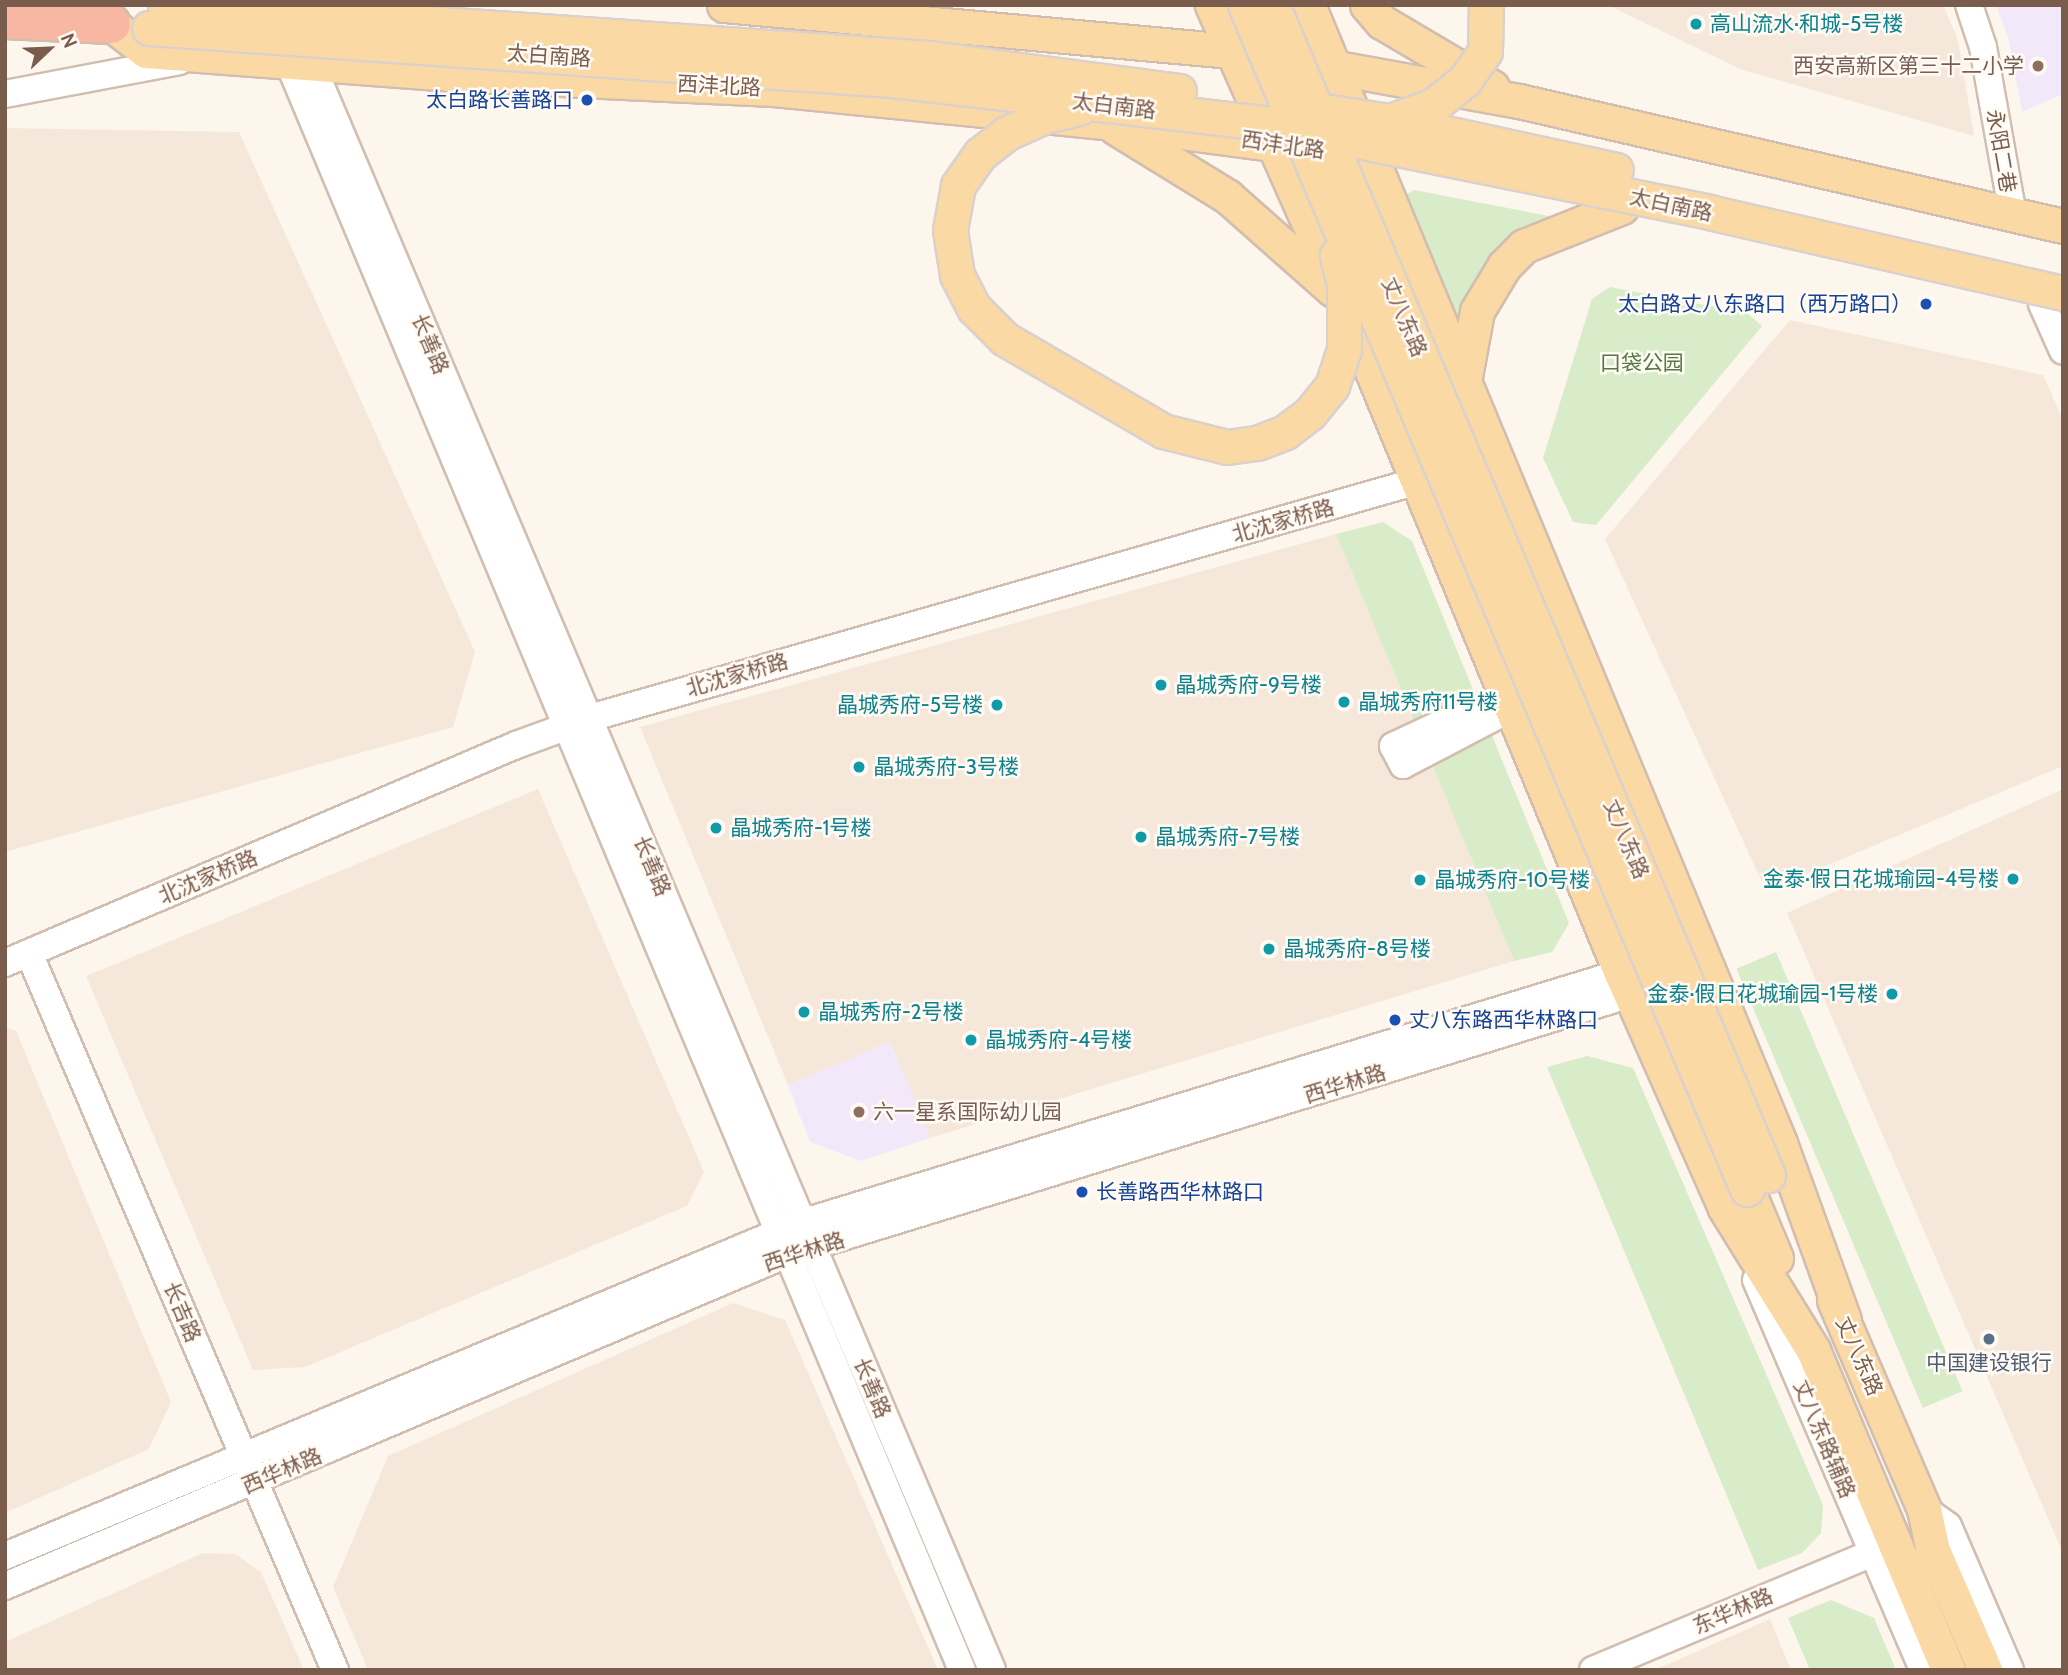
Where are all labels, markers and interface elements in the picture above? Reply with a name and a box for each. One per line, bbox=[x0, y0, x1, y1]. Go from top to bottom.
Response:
place label: 高山流水·和城-5号楼 bbox=[1710, 11, 1903, 37]
north arrow bbox=[14, 14, 84, 84]
marker: 高山流水·和城-5号楼 bbox=[1688, 16, 1704, 32]
text: N bbox=[56, 30, 82, 51]
street label: 太白南路 bbox=[506, 41, 592, 71]
place label: 西安高新区第三十二小学 bbox=[1793, 53, 2024, 79]
marker: 西安高新区第三十二小学 bbox=[2030, 58, 2046, 74]
street label: 西沣北路 bbox=[676, 71, 762, 101]
place label: 太白路长善路口 bbox=[426, 87, 573, 113]
street label: 太白南路 bbox=[1071, 88, 1157, 124]
marker: 太白路长善路口 bbox=[579, 92, 595, 108]
street label: 永阳二巷 bbox=[1981, 107, 2021, 195]
street label: 西沣北路 bbox=[1240, 127, 1326, 163]
street label: 太白南路 bbox=[1627, 184, 1715, 226]
street label: 丈八东路 bbox=[1376, 273, 1432, 361]
place label: 太白路丈八东路口（西万路口） bbox=[1618, 291, 1912, 317]
marker: 太白路丈八东路口（西万路口） bbox=[1918, 296, 1934, 312]
street label: 长善路 bbox=[406, 310, 454, 378]
park label: 口袋公园 bbox=[1600, 350, 1684, 376]
street label: 北沈家桥路 bbox=[1229, 494, 1337, 548]
street label: 北沈家桥路 bbox=[683, 648, 791, 702]
place label: 晶城秀府-9号楼 bbox=[1175, 672, 1322, 698]
marker: 晶城秀府-9号楼 bbox=[1153, 677, 1169, 693]
place label: 晶城秀府11号楼 bbox=[1358, 689, 1498, 715]
place label: 晶城秀府-5号楼 bbox=[837, 692, 983, 718]
marker: 晶城秀府11号楼 bbox=[1336, 694, 1352, 710]
marker: 晶城秀府-5号楼 bbox=[989, 697, 1005, 713]
place label: 晶城秀府-3号楼 bbox=[873, 754, 1019, 780]
marker: 晶城秀府-3号楼 bbox=[851, 759, 867, 775]
street label: 丈八东路 bbox=[1598, 795, 1654, 883]
place label: 晶城秀府-1号楼 bbox=[730, 815, 871, 841]
marker: 晶城秀府-1号楼 bbox=[708, 820, 724, 836]
place label: 晶城秀府-7号楼 bbox=[1155, 824, 1300, 850]
marker: 晶城秀府-7号楼 bbox=[1133, 829, 1149, 845]
street label: 长善路 bbox=[628, 832, 676, 900]
street label: 北沈家桥路 bbox=[155, 845, 261, 909]
place label: 金泰·假日花城瑜园-4号楼 bbox=[1763, 866, 1999, 892]
place label: 晶城秀府-10号楼 bbox=[1434, 867, 1590, 893]
marker: 金泰·假日花城瑜园-4号楼 bbox=[2005, 871, 2021, 887]
marker: 晶城秀府-10号楼 bbox=[1412, 872, 1428, 888]
place label: 晶城秀府-8号楼 bbox=[1283, 936, 1431, 962]
marker: 晶城秀府-8号楼 bbox=[1261, 941, 1277, 957]
place label: 金泰·假日花城瑜园-1号楼 bbox=[1648, 981, 1878, 1007]
marker: 金泰·假日花城瑜园-1号楼 bbox=[1884, 986, 1900, 1002]
place label: 晶城秀府-2号楼 bbox=[818, 999, 964, 1025]
marker: 晶城秀府-2号楼 bbox=[796, 1004, 812, 1020]
place label: 丈八东路西华林路口 bbox=[1409, 1007, 1598, 1033]
marker: 丈八东路西华林路口 bbox=[1387, 1012, 1403, 1028]
place label: 晶城秀府-4号楼 bbox=[985, 1027, 1132, 1053]
marker: 晶城秀府-4号楼 bbox=[963, 1032, 979, 1048]
street label: 西华林路 bbox=[1301, 1060, 1389, 1108]
place label: 六一星系国际幼儿园 bbox=[873, 1099, 1062, 1125]
marker: 六一星系国际幼儿园 bbox=[851, 1104, 867, 1120]
place label: 长善路西华林路口 bbox=[1096, 1179, 1264, 1205]
marker: 长善路西华林路口 bbox=[1074, 1184, 1090, 1200]
street label: 西华林路 bbox=[760, 1227, 848, 1277]
street label: 长吉路 bbox=[158, 1278, 206, 1346]
street label: 丈八东路 bbox=[1830, 1313, 1888, 1399]
marker: 中国建设银行 bbox=[1981, 1331, 1997, 1347]
place label: 中国建设银行 bbox=[1926, 1350, 2052, 1376]
street label: 长善路 bbox=[848, 1354, 896, 1422]
street label: 丈八东路辅路 bbox=[1788, 1376, 1860, 1502]
street label: 西华林路 bbox=[238, 1443, 326, 1499]
street label: 东华林路 bbox=[1689, 1583, 1777, 1639]

